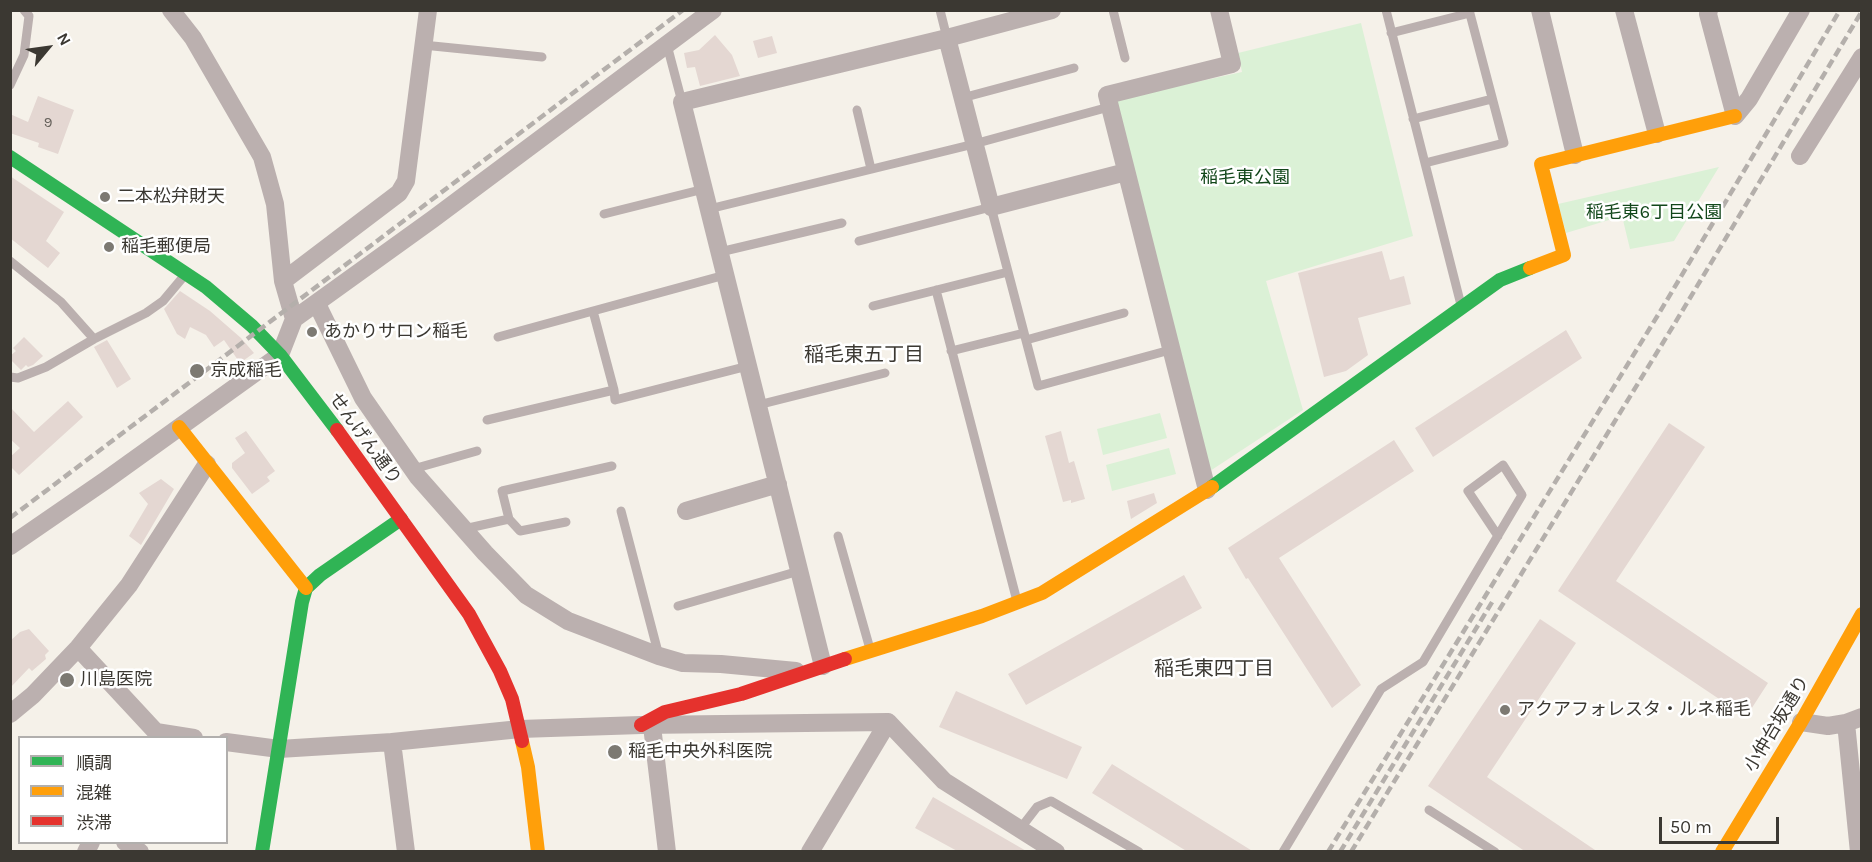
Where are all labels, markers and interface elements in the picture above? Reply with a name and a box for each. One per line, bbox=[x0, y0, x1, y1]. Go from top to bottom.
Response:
north arrow bbox=[18, 18, 78, 78]
text: N bbox=[53, 29, 75, 49]
house number: 9 bbox=[44, 114, 52, 132]
park label: 稲毛東公園 bbox=[1200, 167, 1290, 189]
place label: 二本松弁財天 bbox=[117, 186, 225, 208]
marker: 二本松弁財天 bbox=[98, 190, 112, 204]
park label: 稲毛東6丁目公園 bbox=[1586, 202, 1722, 224]
place label: 稲毛郵便局 bbox=[121, 236, 211, 258]
marker: 稲毛郵便局 bbox=[102, 240, 116, 254]
place label: あかりサロン稲毛 bbox=[324, 321, 468, 343]
marker: あかりサロン稲毛 bbox=[305, 325, 319, 339]
district label: 稲毛東五丁目 bbox=[804, 343, 924, 367]
place label: 京成稲毛 bbox=[210, 360, 282, 382]
marker: 京成稲毛 bbox=[188, 362, 206, 380]
street label: せんげん通り bbox=[325, 389, 405, 489]
district label: 稲毛東四丁目 bbox=[1154, 657, 1274, 681]
place label: 川島医院 bbox=[80, 669, 152, 691]
marker: 川島医院 bbox=[58, 671, 76, 689]
street label: 小仲台坂通り bbox=[1740, 672, 1814, 776]
place label: アクアフォレスタ・ルネ稲毛 bbox=[1517, 699, 1751, 721]
marker: アクアフォレスタ・ルネ稲毛 bbox=[1498, 703, 1512, 717]
legend bbox=[18, 736, 228, 844]
place label: 稲毛中央外科医院 bbox=[628, 741, 772, 763]
marker: 稲毛中央外科医院 bbox=[606, 743, 624, 761]
text: 順調 bbox=[76, 752, 112, 774]
text: 混雑 bbox=[76, 782, 112, 804]
scale bar bbox=[1662, 805, 1782, 843]
text: 渋滞 bbox=[76, 812, 112, 834]
text: 50 m bbox=[1670, 816, 1712, 838]

